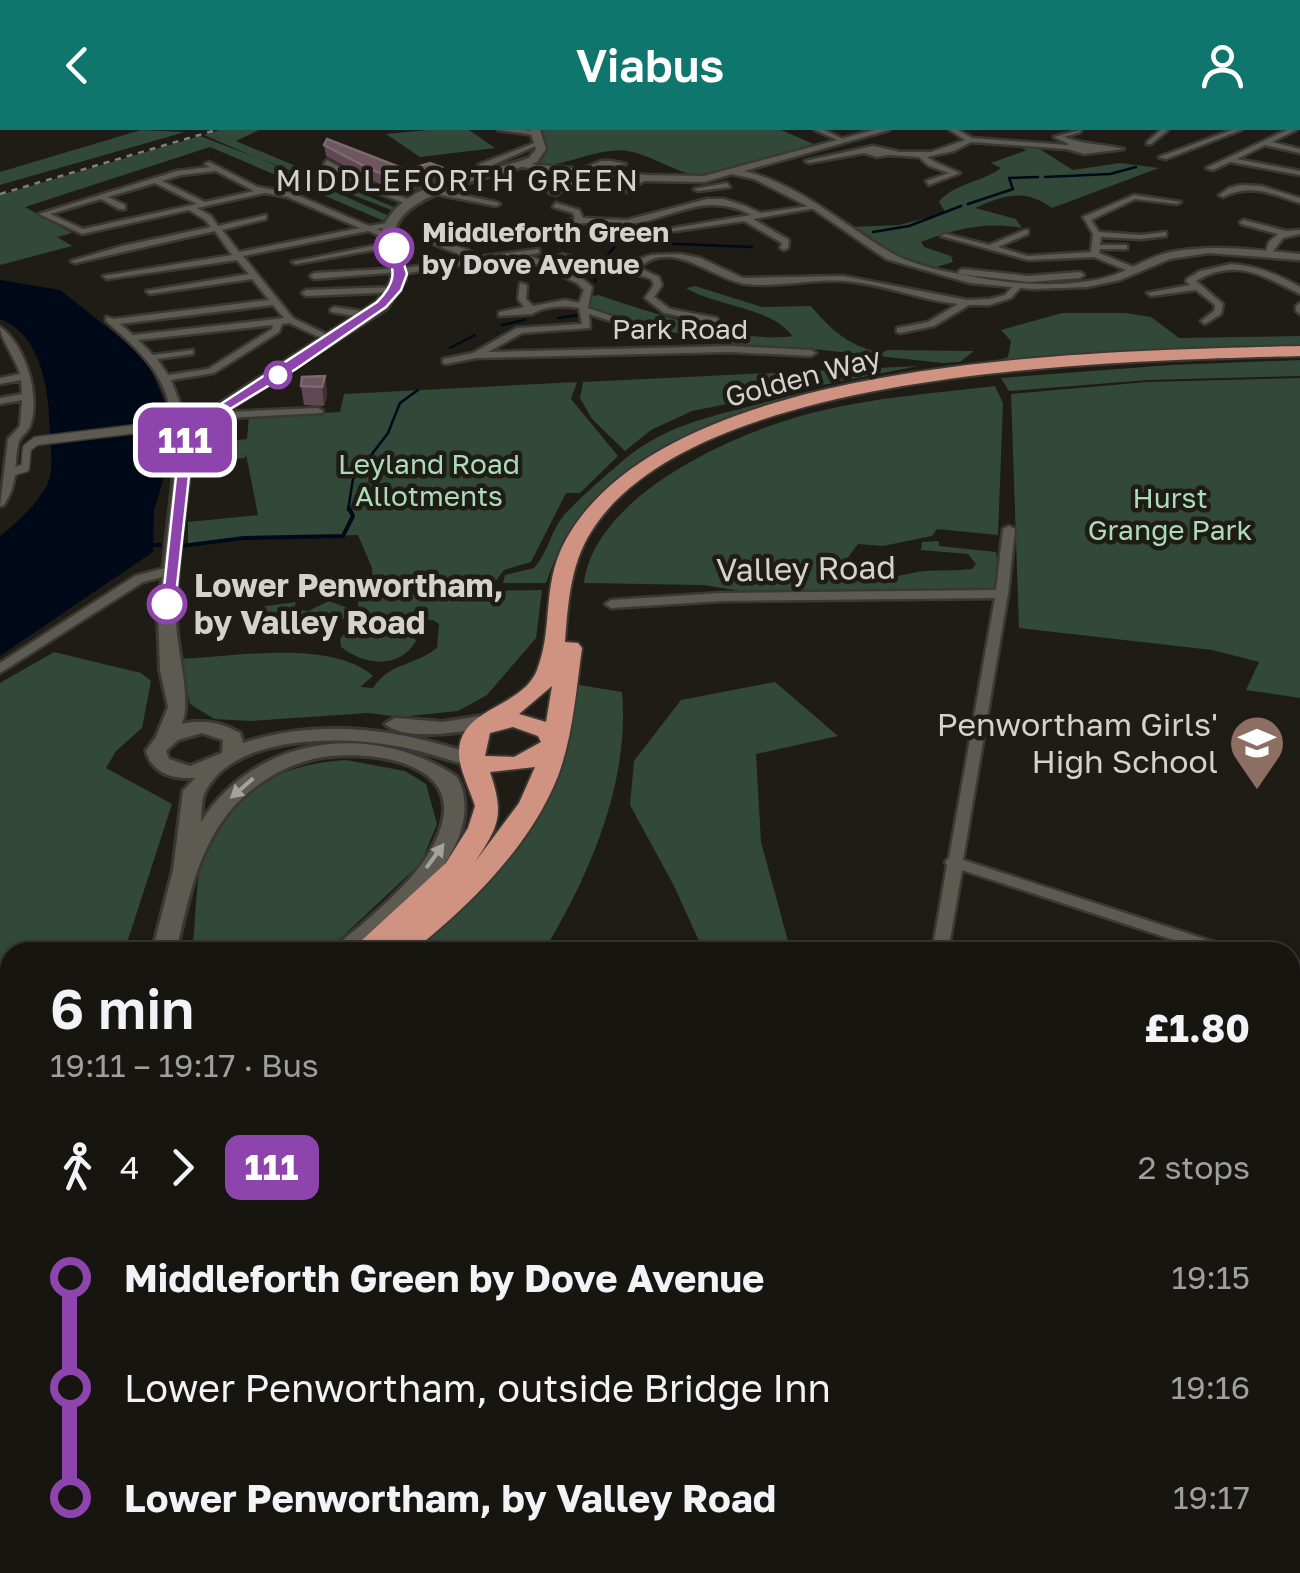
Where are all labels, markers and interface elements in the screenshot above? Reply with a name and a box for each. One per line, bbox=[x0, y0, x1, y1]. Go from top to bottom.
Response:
icon: back bbox=[50, 38, 105, 93]
text: Viabus bbox=[576, 38, 724, 92]
icon: person bbox=[1195, 38, 1250, 93]
district label: MIDDLEFORTH GREEN bbox=[276, 162, 640, 198]
place label: Middleforth Green by Dove Avenue bbox=[422, 215, 669, 280]
marker: Middleforth Green by Dove Avenue bbox=[375, 229, 413, 267]
street label: Park Road bbox=[612, 312, 748, 345]
street label: Golden Way bbox=[722, 340, 885, 413]
unlabelled marker bbox=[265, 362, 291, 388]
line badge: 111 bbox=[128, 408, 242, 472]
text: 111 bbox=[158, 419, 212, 461]
park label: Leyland Road Allotments bbox=[338, 447, 520, 512]
park label: Hurst Grange Park bbox=[1088, 481, 1252, 546]
street label: Valley Road bbox=[716, 547, 896, 589]
place label: Lower Penwortham, by Valley Road bbox=[194, 566, 504, 641]
marker: Lower Penwortham, by Valley Road bbox=[148, 585, 186, 623]
place label: Penwortham Girls' High School bbox=[937, 705, 1218, 780]
school or university icon: Penwortham Girls' High School bbox=[1227, 713, 1287, 792]
one-way arrow bbox=[230, 777, 255, 799]
one-way arrow bbox=[425, 843, 444, 869]
text: 6 min bbox=[50, 975, 194, 1041]
text: £1.80 bbox=[1144, 1005, 1250, 1050]
text: 19:11 – 19:17 · Bus bbox=[50, 1046, 319, 1084]
icon: walk bbox=[50, 1140, 105, 1195]
icon: forward bbox=[155, 1140, 210, 1195]
text: 111 bbox=[245, 1146, 299, 1188]
text: 4 bbox=[120, 1148, 140, 1186]
text: 2 stops bbox=[1138, 1148, 1250, 1186]
text: Middleforth Green by Dove Avenue bbox=[124, 1255, 764, 1300]
text: 19:15 bbox=[1171, 1258, 1250, 1296]
text: Lower Penwortham, outside Bridge Inn bbox=[124, 1365, 831, 1410]
text: 19:16 bbox=[1171, 1368, 1250, 1406]
text: Lower Penwortham, by Valley Road bbox=[124, 1475, 776, 1520]
text: 19:17 bbox=[1173, 1478, 1250, 1516]

